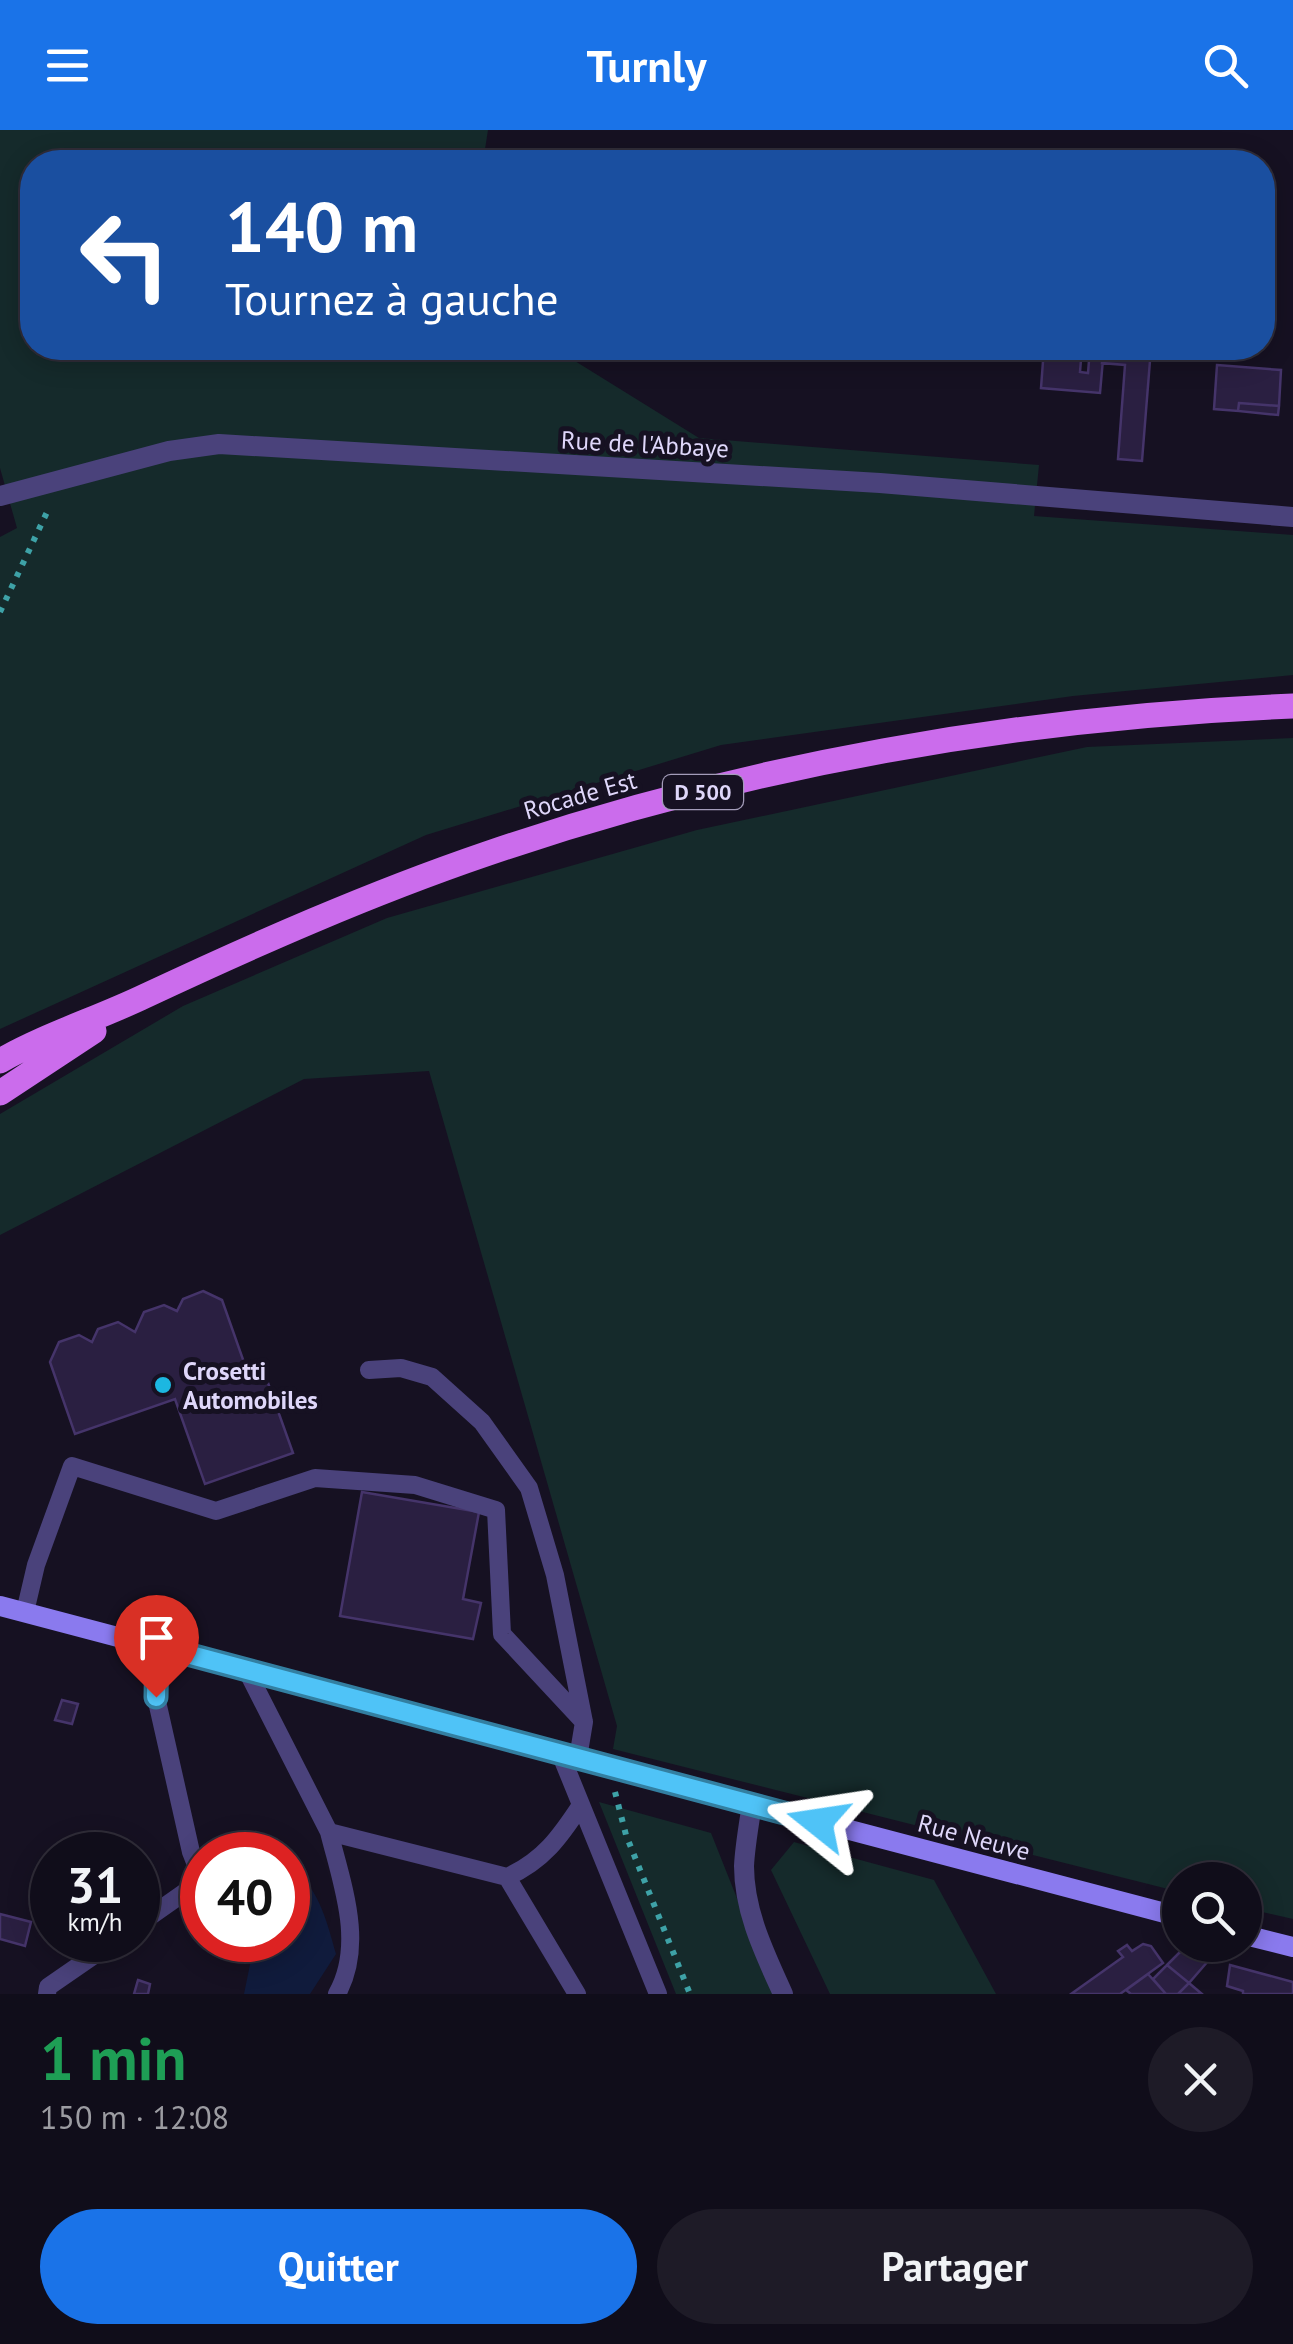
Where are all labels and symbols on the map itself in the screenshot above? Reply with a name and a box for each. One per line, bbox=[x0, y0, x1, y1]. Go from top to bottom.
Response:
street label: Rue de l'Abbaye bbox=[560, 424, 730, 464]
street label: Rocade Est bbox=[520, 763, 641, 826]
road number: D 500 bbox=[663, 775, 743, 809]
place label: Crosetti Automobiles bbox=[183, 1355, 318, 1416]
marker: Crosetti Automobiles bbox=[152, 1374, 174, 1396]
pin bbox=[114, 1595, 199, 1698]
position arrow bbox=[766, 1770, 870, 1874]
street label: Rue Neuve bbox=[914, 1807, 1034, 1867]
speed limit sign: 40 bbox=[180, 1832, 310, 1962]

